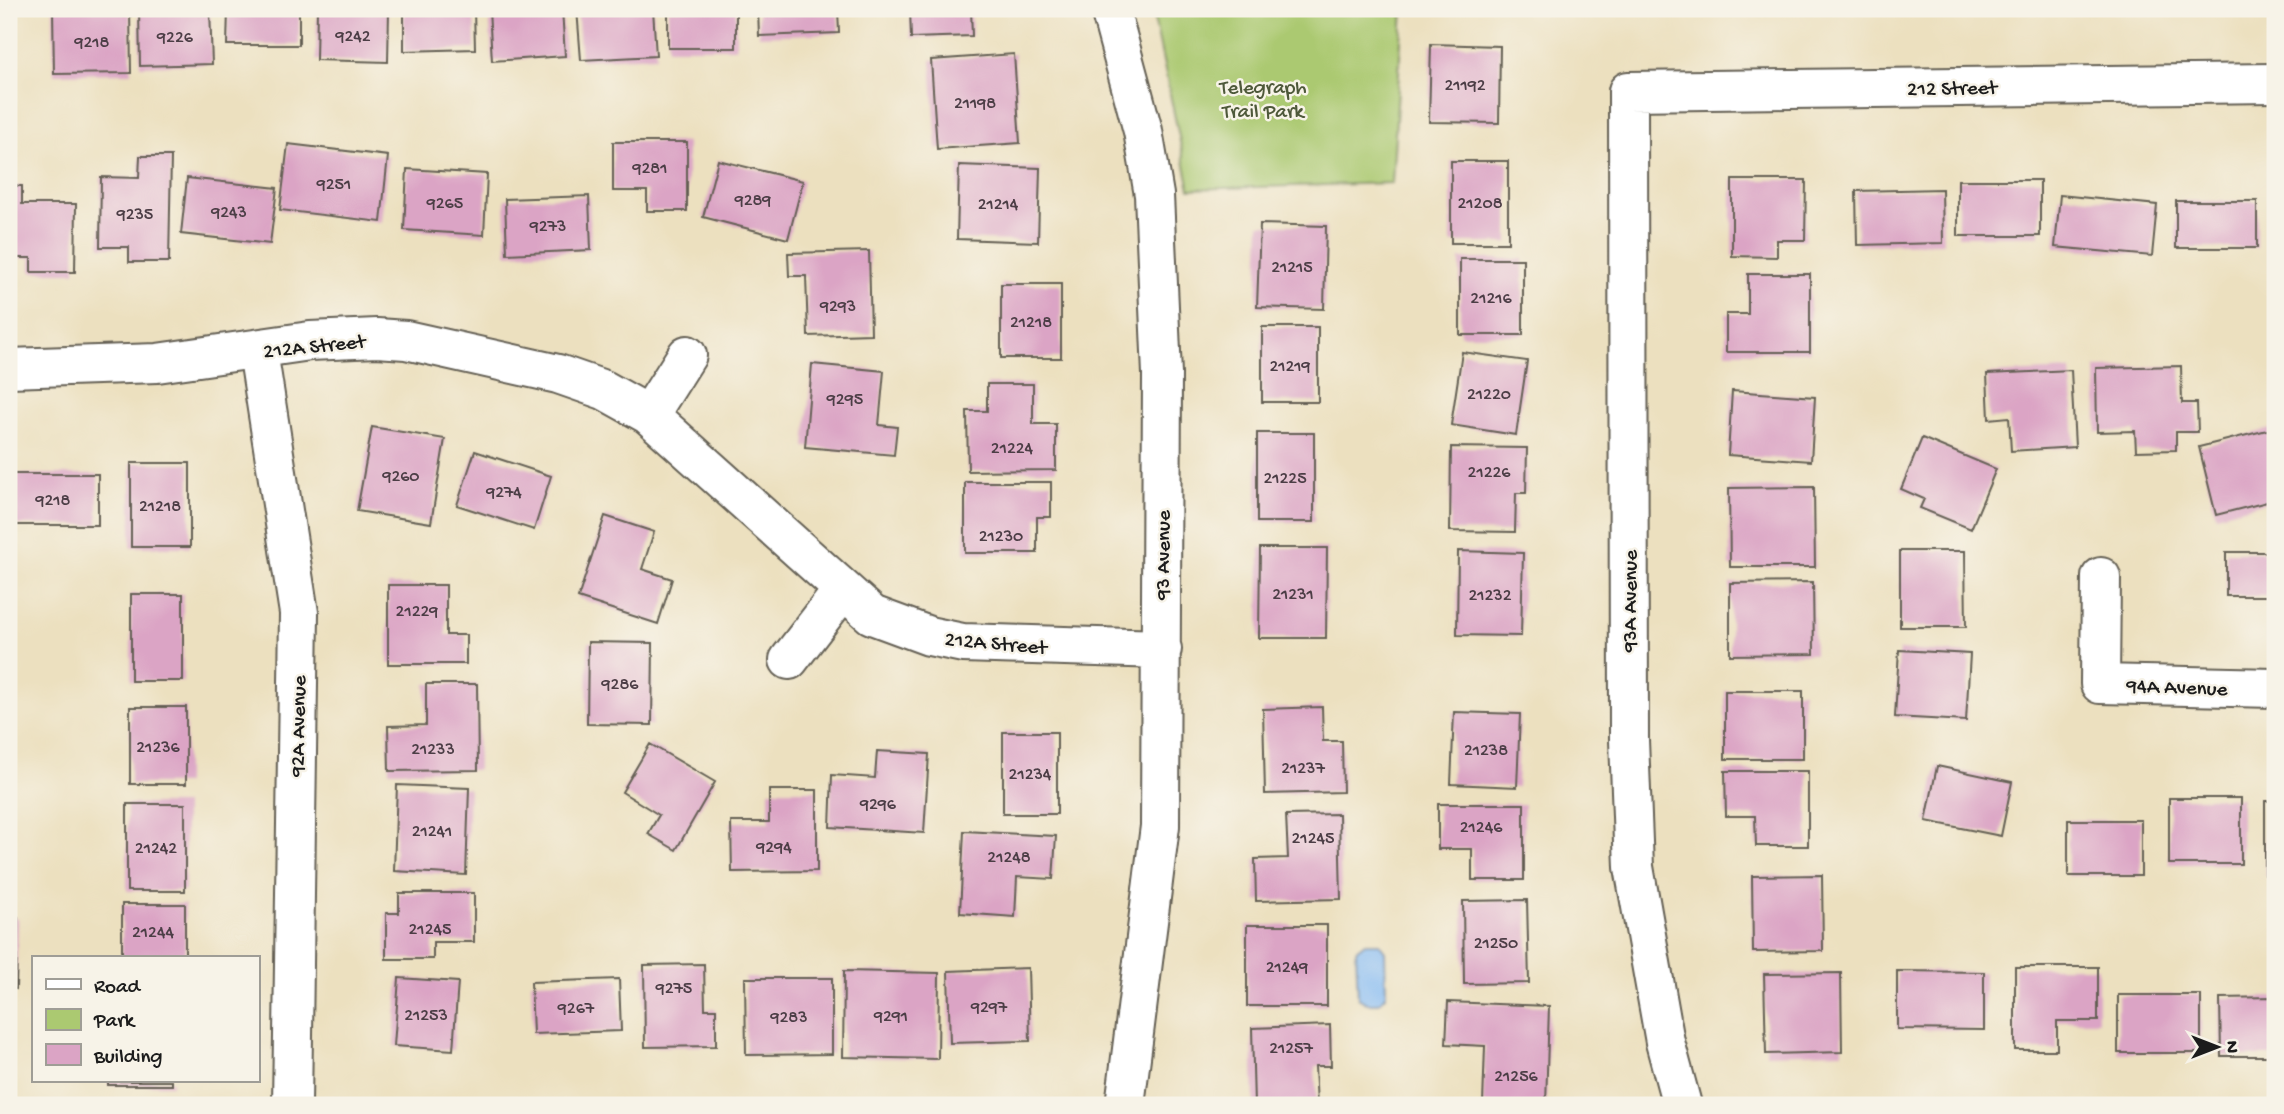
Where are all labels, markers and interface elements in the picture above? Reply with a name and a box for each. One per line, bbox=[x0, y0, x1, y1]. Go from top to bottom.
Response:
house number: 9242 bbox=[334, 27, 371, 48]
house number: 9226 bbox=[156, 28, 194, 49]
house number: 9218 bbox=[74, 33, 110, 54]
house number: 21192 bbox=[1444, 76, 1486, 97]
park label: Telegraph Trail Park bbox=[1218, 77, 1307, 126]
street label: 212 Street bbox=[1907, 77, 2000, 104]
house number: 21198 bbox=[954, 94, 996, 115]
house number: 9281 bbox=[632, 159, 667, 180]
house number: 9251 bbox=[316, 175, 351, 196]
house number: 9289 bbox=[734, 191, 771, 212]
house number: 9265 bbox=[426, 194, 463, 215]
house number: 21208 bbox=[1458, 194, 1503, 215]
house number: 21214 bbox=[978, 195, 1019, 216]
house number: 9243 bbox=[210, 203, 247, 224]
house number: 9235 bbox=[116, 205, 153, 226]
house number: 9273 bbox=[529, 217, 566, 238]
house number: 21215 bbox=[1271, 258, 1313, 279]
house number: 21216 bbox=[1470, 289, 1513, 310]
house number: 9293 bbox=[819, 297, 856, 318]
house number: 21218 bbox=[1010, 313, 1052, 334]
street label: 212A Street bbox=[262, 330, 369, 366]
house number: 21219 bbox=[1269, 357, 1311, 378]
house number: 21220 bbox=[1467, 385, 1511, 406]
house number: 9295 bbox=[826, 390, 863, 411]
house number: 21224 bbox=[991, 439, 1034, 460]
house number: 21226 bbox=[1468, 463, 1511, 484]
house number: 9260 bbox=[381, 467, 420, 488]
house number: 21225 bbox=[1263, 469, 1307, 490]
house number: 9274 bbox=[485, 483, 522, 504]
house number: 9218 bbox=[35, 491, 71, 512]
house number: 21218 bbox=[139, 497, 181, 518]
street label: 93 Avenue bbox=[1153, 509, 1178, 601]
house number: 21230 bbox=[979, 527, 1023, 548]
street label: 93A Avenue bbox=[1620, 549, 1645, 653]
house number: 21231 bbox=[1272, 585, 1314, 606]
house number: 21232 bbox=[1468, 586, 1512, 607]
house number: 21229 bbox=[396, 602, 438, 623]
street label: 212A Street bbox=[944, 629, 1050, 663]
street label: 92A Avenue bbox=[287, 674, 314, 778]
house number: 9286 bbox=[601, 675, 639, 696]
street label: 94A Avenue bbox=[2125, 675, 2229, 704]
house number: 21236 bbox=[136, 738, 181, 759]
house number: 21233 bbox=[411, 740, 455, 761]
house number: 21238 bbox=[1464, 741, 1508, 762]
house number: 21237 bbox=[1281, 759, 1325, 780]
house number: 21234 bbox=[1009, 765, 1052, 786]
house number: 9296 bbox=[859, 795, 897, 816]
house number: 21246 bbox=[1460, 818, 1503, 839]
house number: 21241 bbox=[412, 822, 452, 843]
house number: 21245 bbox=[1292, 829, 1334, 850]
house number: 9294 bbox=[755, 838, 792, 859]
house number: 21242 bbox=[135, 839, 177, 860]
house number: 21248 bbox=[987, 848, 1031, 869]
house number: 21245 bbox=[409, 920, 451, 941]
house number: 21244 bbox=[132, 923, 174, 944]
house number: 21250 bbox=[1474, 934, 1518, 955]
legend bbox=[32, 956, 259, 1082]
house number: 21249 bbox=[1266, 958, 1308, 979]
text: Road bbox=[94, 976, 142, 1001]
house number: 9275 bbox=[655, 979, 692, 1000]
house number: 9297 bbox=[970, 998, 1008, 1019]
house number: 9267 bbox=[557, 999, 595, 1020]
house number: 21253 bbox=[404, 1006, 448, 1027]
house number: 9291 bbox=[873, 1007, 908, 1028]
house number: 9283 bbox=[769, 1008, 808, 1029]
text: Park bbox=[93, 1010, 137, 1035]
north arrow bbox=[2182, 1012, 2252, 1082]
house number: 21257 bbox=[1269, 1039, 1314, 1060]
text: N bbox=[2219, 1041, 2242, 1053]
text: Building bbox=[93, 1046, 163, 1071]
house number: 21256 bbox=[1494, 1067, 1539, 1088]

